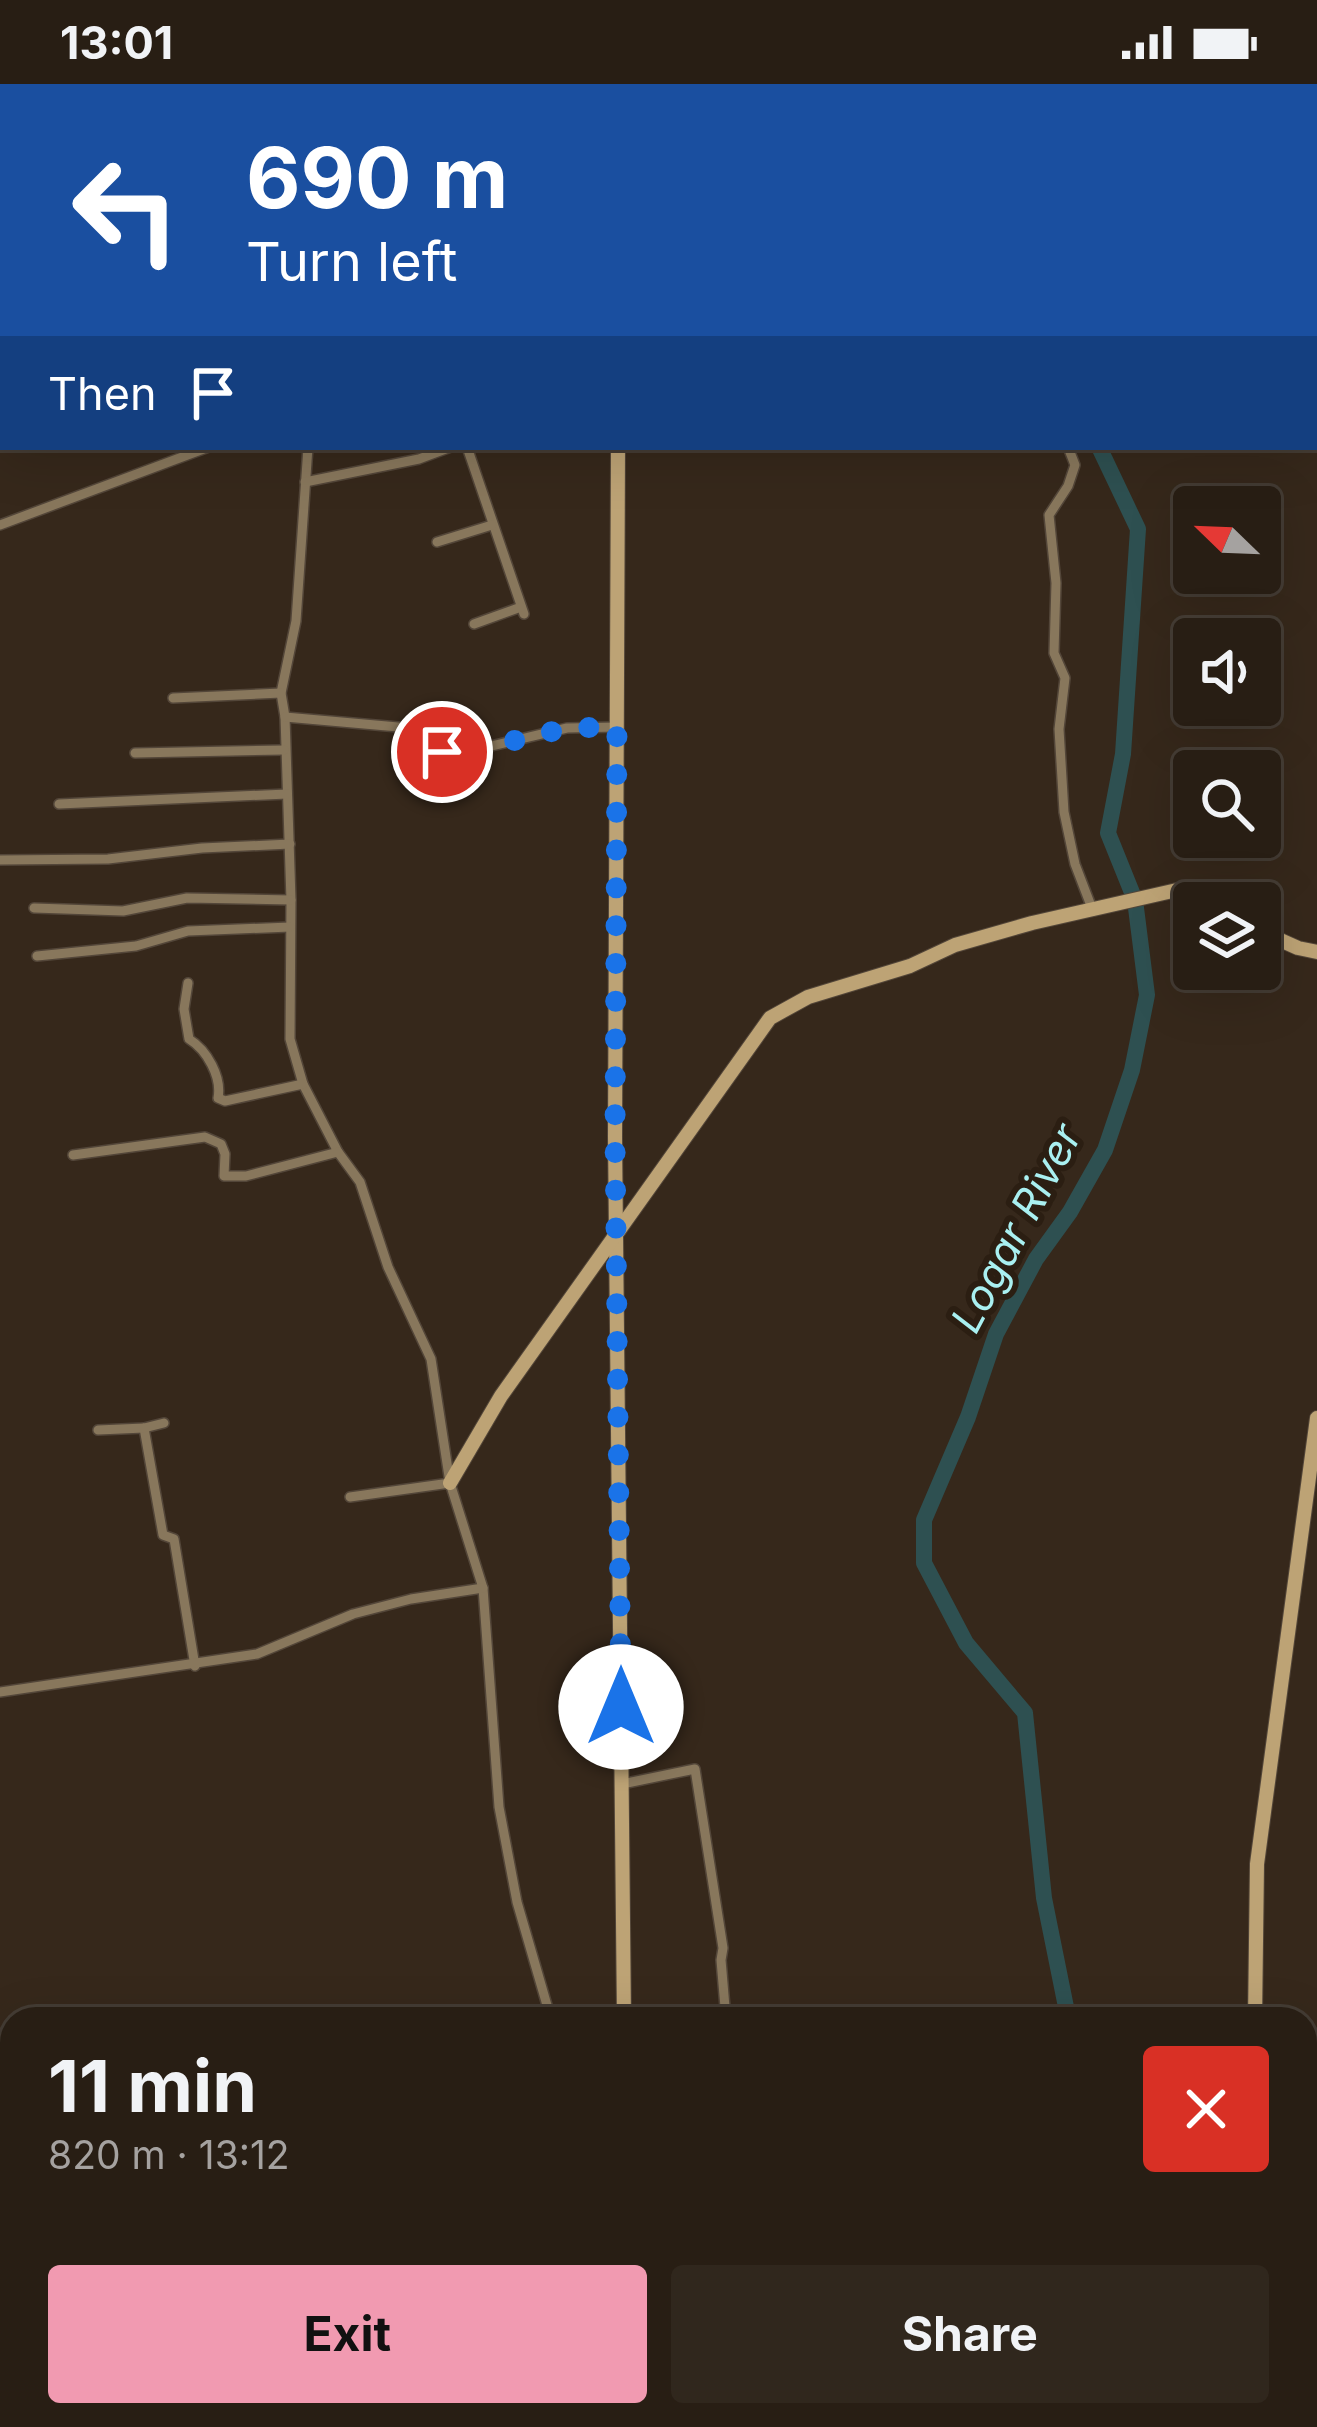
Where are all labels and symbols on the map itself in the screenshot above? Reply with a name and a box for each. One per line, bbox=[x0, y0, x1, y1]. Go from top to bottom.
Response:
north arrow bbox=[1173, 486, 1281, 594]
pin bbox=[391, 701, 493, 803]
water label: Logar River bbox=[939, 1114, 1092, 1340]
position arrow bbox=[558, 1644, 684, 1770]

